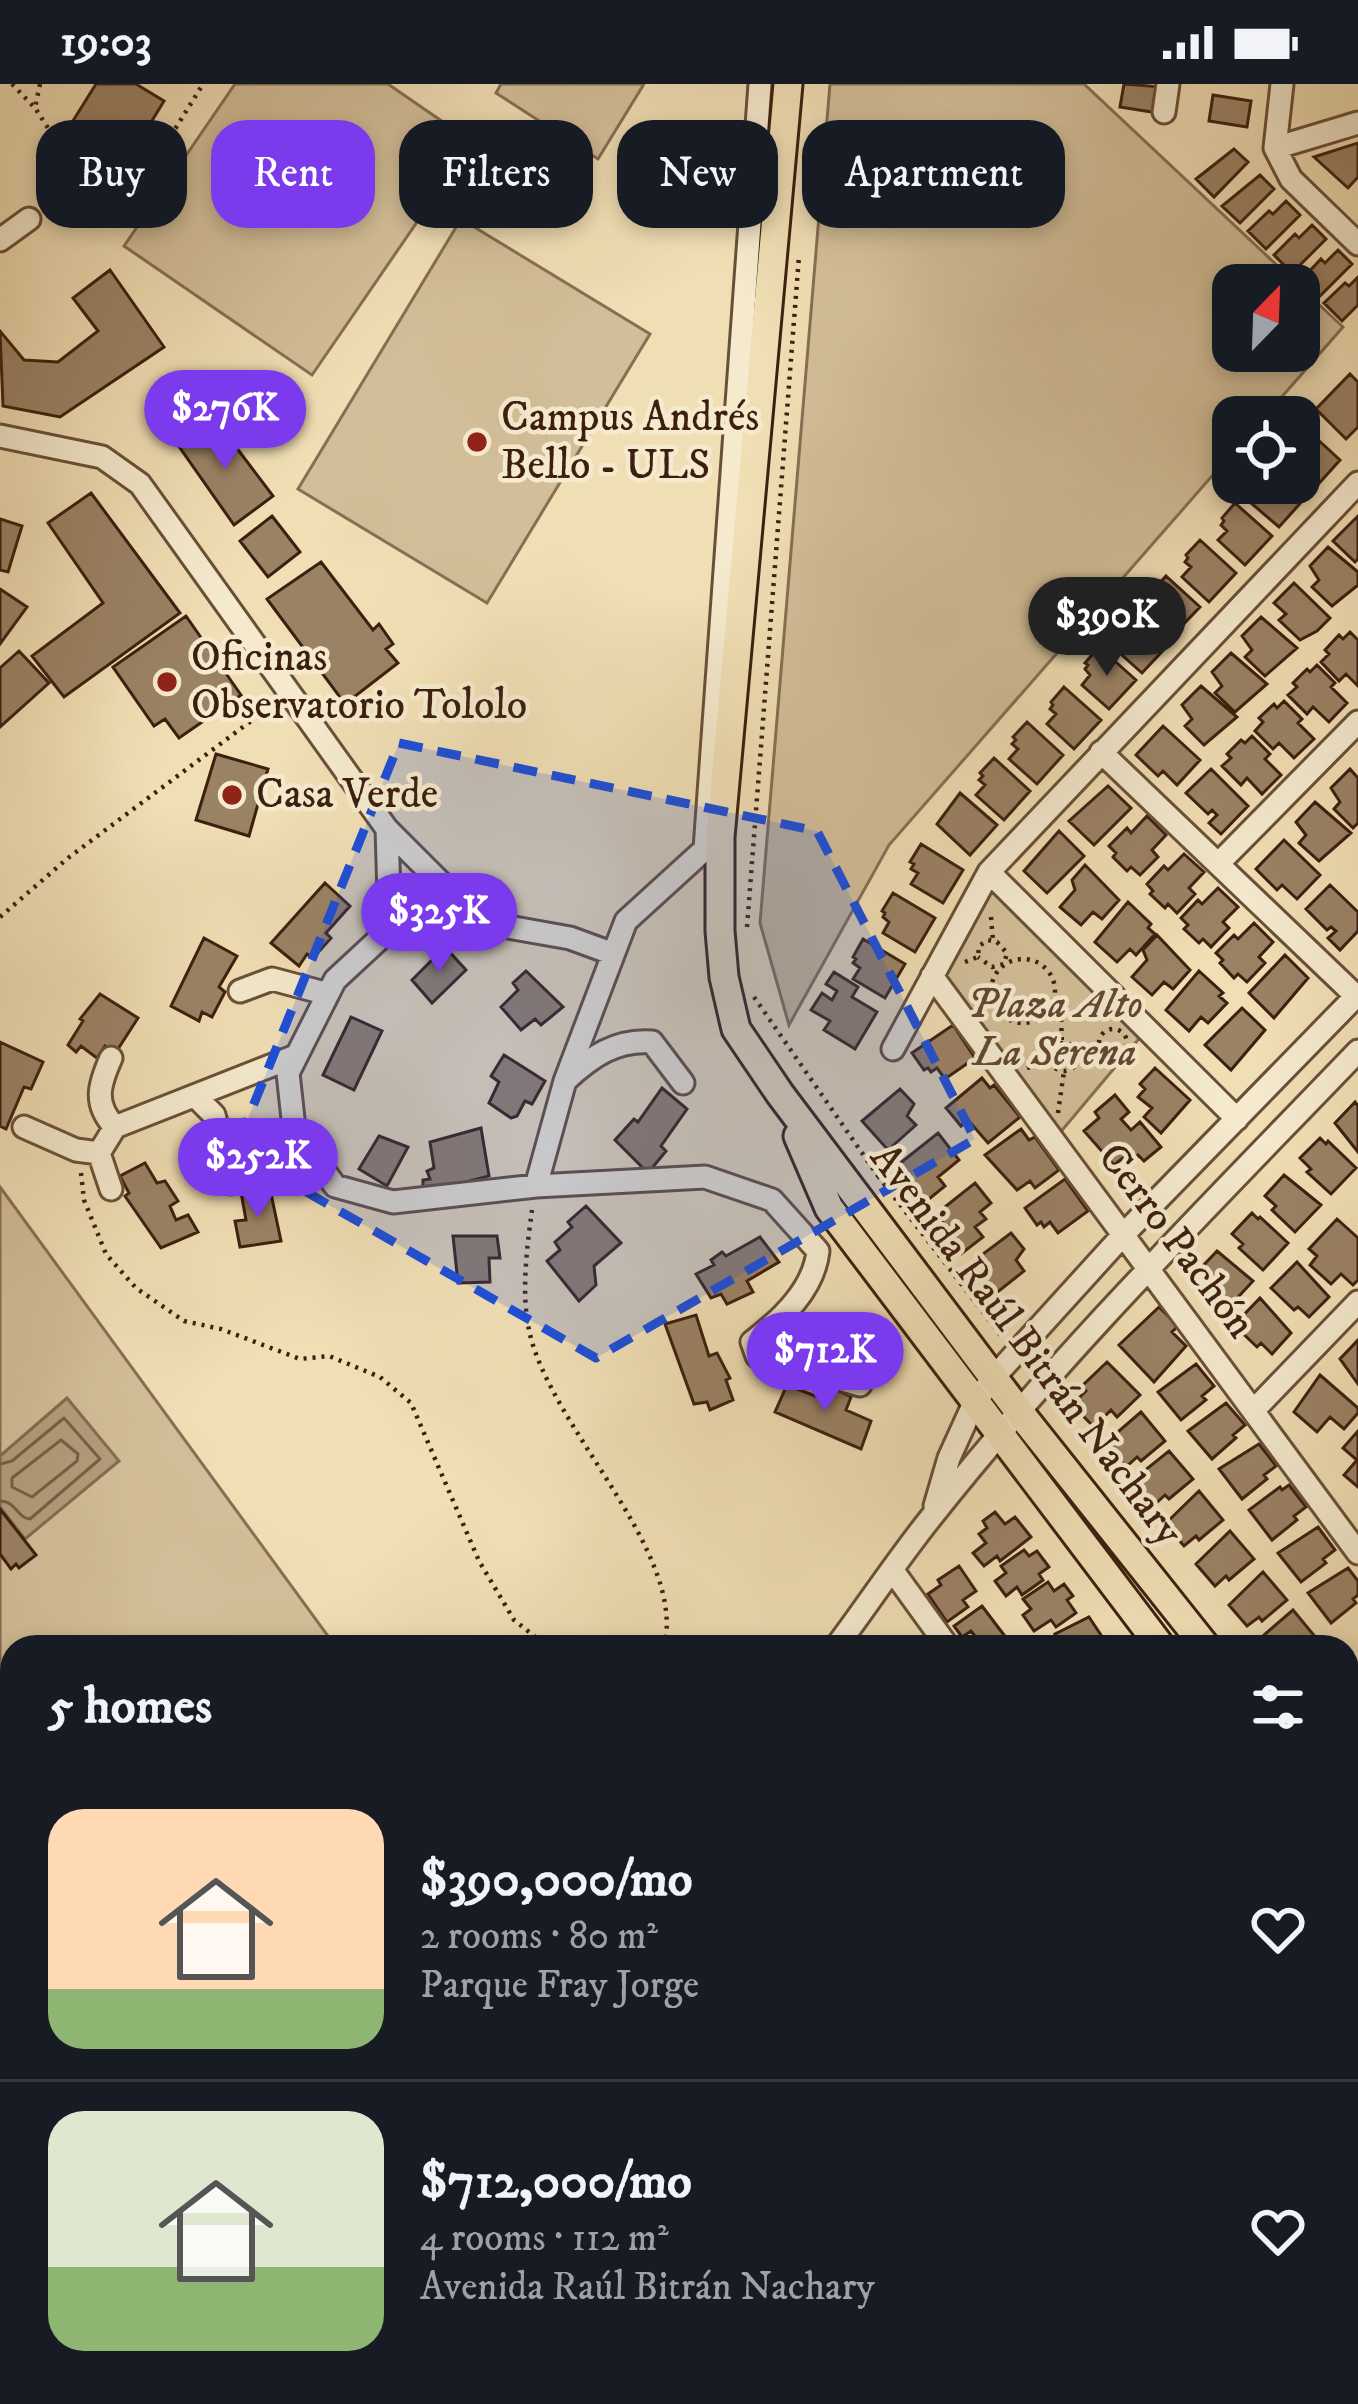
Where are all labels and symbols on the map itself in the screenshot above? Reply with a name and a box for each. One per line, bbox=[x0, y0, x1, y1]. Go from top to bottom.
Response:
north arrow bbox=[1212, 264, 1320, 372]
pin: $276K bbox=[141, 370, 309, 472]
place label: Campus Andrés Bello - ULS bbox=[501, 392, 759, 492]
marker: Campus Andrés Bello - ULS bbox=[464, 429, 490, 455]
pin: $390K bbox=[1023, 577, 1191, 679]
place label: Oficinas Observatorio Tololo bbox=[191, 632, 527, 732]
marker: Oficinas Observatorio Tololo bbox=[154, 669, 180, 695]
place label: Casa Verde bbox=[256, 769, 438, 821]
marker: Casa Verde bbox=[219, 782, 245, 808]
pin: $325K bbox=[355, 873, 523, 975]
park label: Plaza Alto La Serena bbox=[967, 979, 1143, 1079]
pin: $252K bbox=[174, 1118, 342, 1220]
street label: Cerro Pachón bbox=[1086, 1133, 1266, 1349]
street label: Avenida Raúl Bitrán Nachary bbox=[858, 1134, 1195, 1557]
pin: $712K bbox=[741, 1312, 909, 1414]

